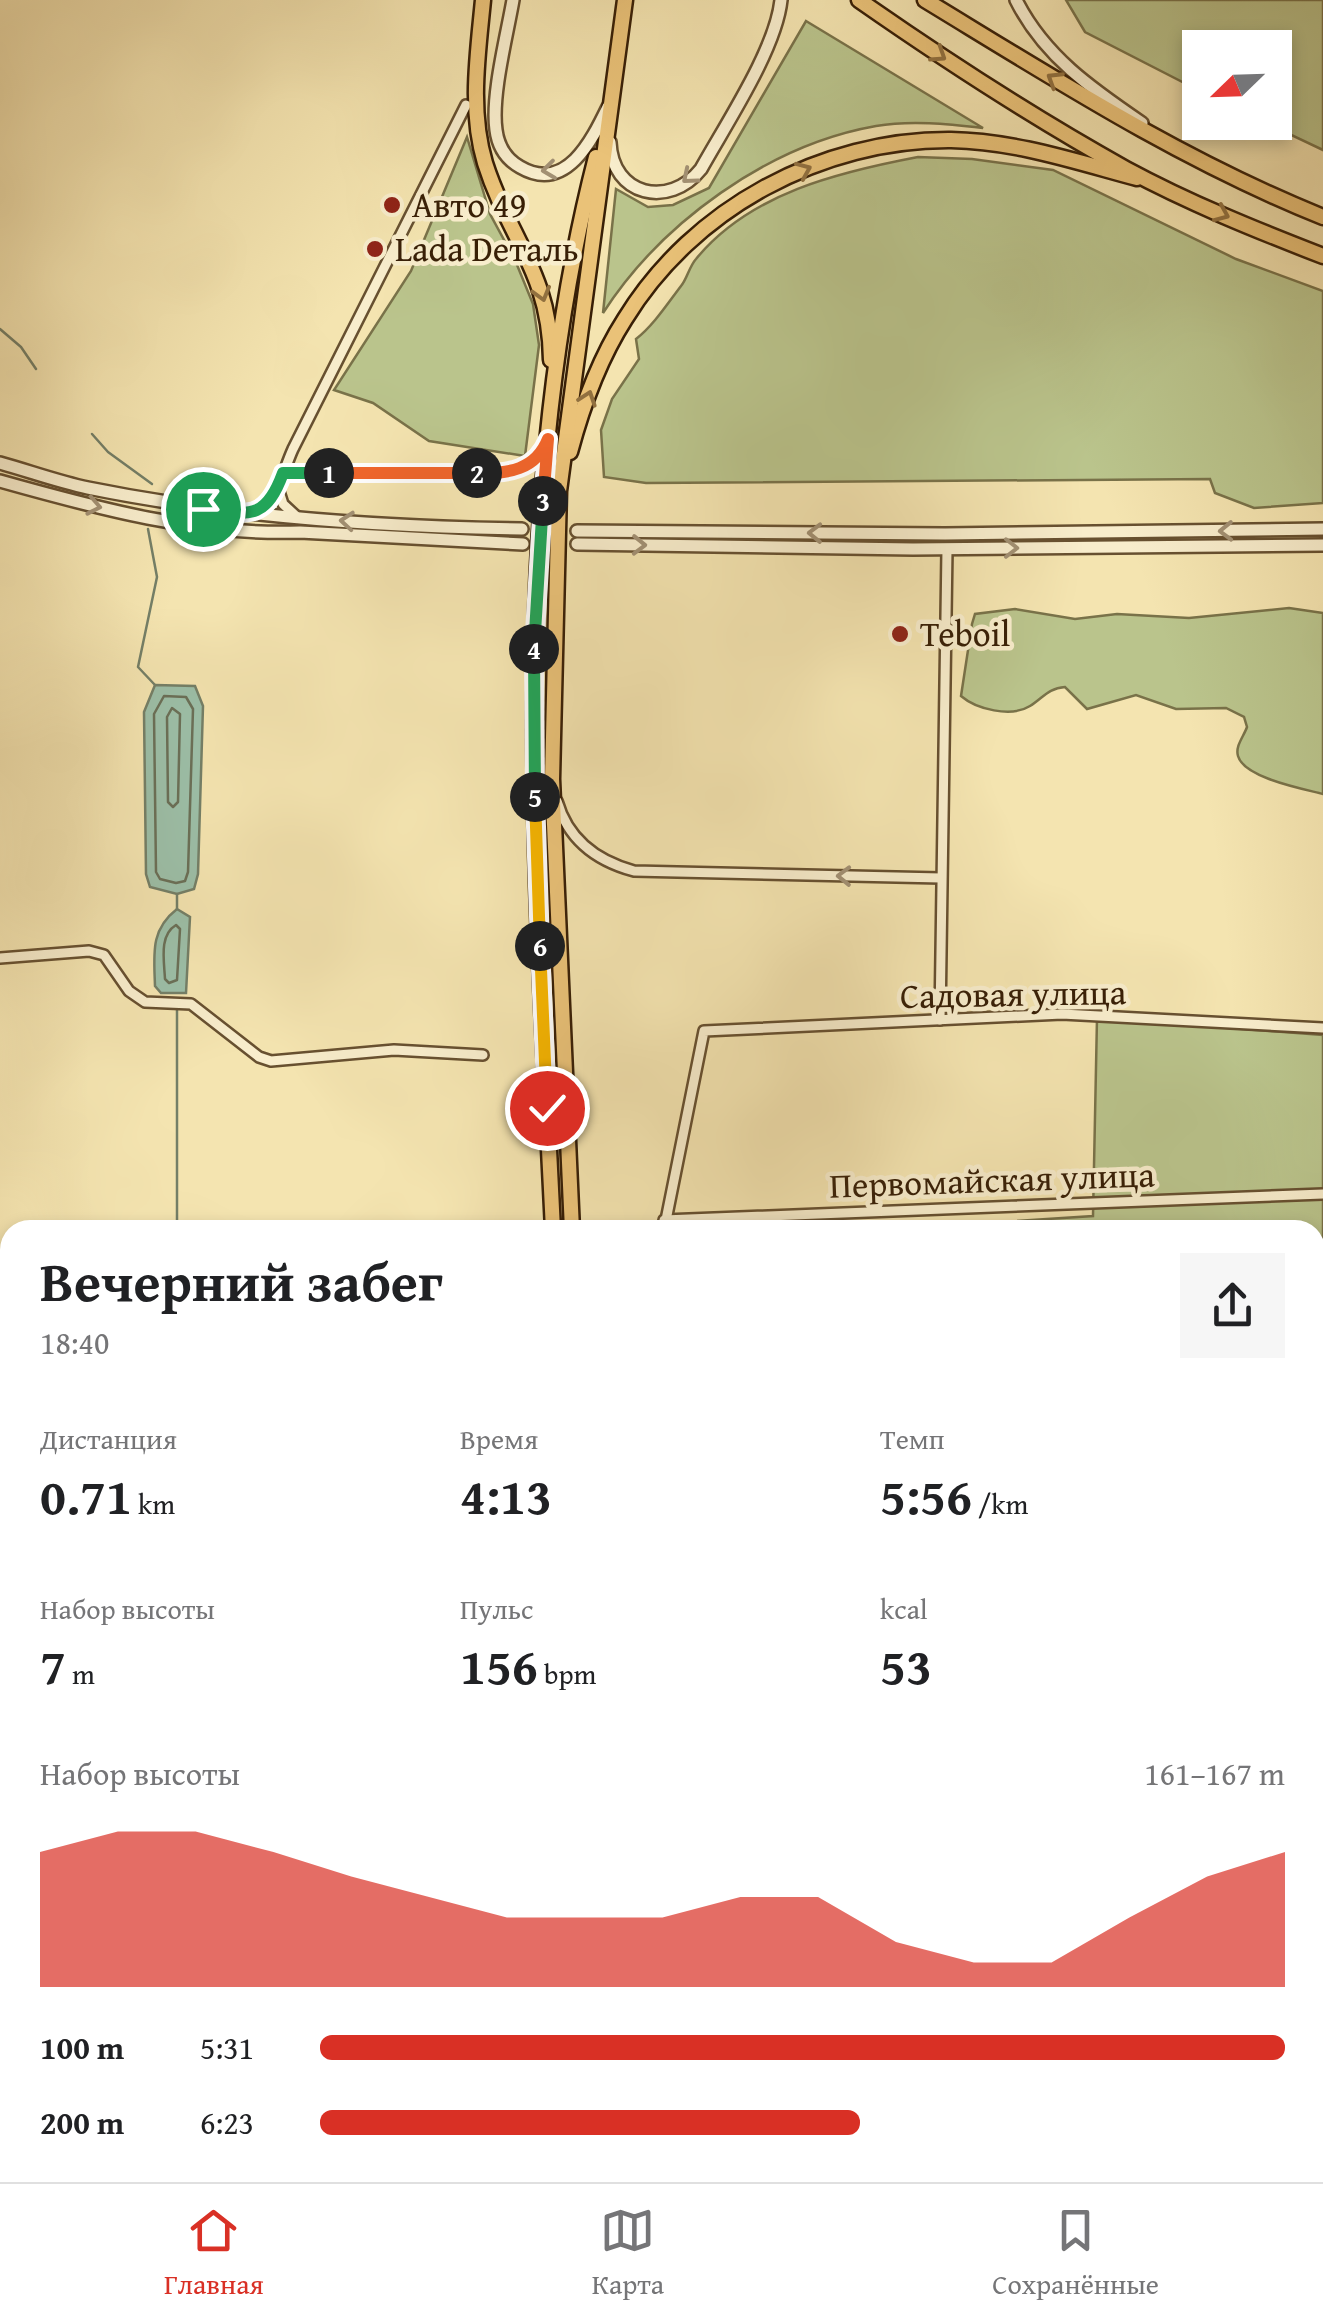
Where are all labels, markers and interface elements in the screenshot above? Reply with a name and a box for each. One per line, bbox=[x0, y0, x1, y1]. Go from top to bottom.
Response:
north arrow bbox=[1182, 30, 1292, 140]
map controls bbox=[1182, 30, 1292, 140]
one-way arrow bbox=[929, 42, 947, 61]
one-way arrow bbox=[1046, 73, 1064, 92]
one-way arrow bbox=[541, 159, 557, 180]
one-way arrow bbox=[794, 162, 812, 182]
one-way arrow bbox=[683, 165, 701, 183]
place label: Авто 49 bbox=[412, 179, 526, 230]
marker: Авто 49 bbox=[381, 194, 403, 216]
one-way arrow bbox=[1212, 203, 1230, 223]
place label: Lada Dеталь bbox=[395, 223, 579, 274]
marker: Lada Dеталь bbox=[364, 238, 386, 260]
one-way arrow bbox=[531, 285, 552, 302]
one-way arrow bbox=[576, 391, 597, 408]
pin: 1 bbox=[304, 448, 354, 498]
pin: 2 bbox=[452, 448, 502, 498]
text: 1 bbox=[322, 452, 336, 493]
text: 2 bbox=[470, 452, 484, 493]
pin bbox=[161, 467, 246, 552]
pin: 3 bbox=[518, 476, 568, 526]
text: 3 bbox=[536, 480, 550, 521]
icon: arrive bbox=[176, 482, 231, 537]
one-way arrow bbox=[85, 494, 102, 515]
one-way arrow bbox=[338, 511, 354, 532]
one-way arrow bbox=[1217, 520, 1232, 542]
one-way arrow bbox=[807, 522, 823, 543]
one-way arrow bbox=[632, 534, 647, 556]
one-way arrow bbox=[1004, 537, 1019, 559]
place label: Teboil bbox=[920, 608, 1010, 659]
marker: Teboil bbox=[889, 623, 911, 645]
pin: 4 bbox=[509, 624, 559, 674]
text: 4 bbox=[527, 628, 541, 669]
pin: 5 bbox=[510, 772, 560, 822]
text: 5 bbox=[528, 776, 542, 817]
one-way arrow bbox=[835, 866, 851, 887]
pin: 6 bbox=[515, 921, 565, 971]
text: 6 bbox=[533, 925, 547, 966]
street label: Садовая улица bbox=[899, 966, 1127, 1021]
pin bbox=[505, 1066, 590, 1151]
icon: check bbox=[520, 1081, 575, 1136]
street label: Первомайская улица bbox=[828, 1148, 1156, 1211]
text: Вечерний забег bbox=[40, 1241, 443, 1321]
button: share bbox=[1180, 1253, 1285, 1358]
text: 18:40 bbox=[40, 1319, 109, 1366]
text: Дистанция bbox=[40, 1418, 177, 1459]
text: Время bbox=[460, 1418, 538, 1459]
text: Темп bbox=[880, 1418, 945, 1459]
text: 0.71 bbox=[40, 1459, 132, 1532]
text: 4:13 bbox=[460, 1459, 552, 1532]
text: 5:56 bbox=[880, 1459, 972, 1532]
text: km bbox=[132, 1483, 175, 1524]
text: /km bbox=[972, 1483, 1028, 1524]
text: Набор высоты bbox=[40, 1588, 215, 1629]
text: Пульс bbox=[460, 1588, 533, 1629]
text: kcal bbox=[880, 1588, 928, 1629]
text: 7 bbox=[40, 1629, 66, 1702]
text: 156 bbox=[460, 1629, 538, 1702]
text: 53 bbox=[880, 1629, 932, 1702]
text: m bbox=[66, 1653, 95, 1694]
text: bpm bbox=[538, 1653, 596, 1694]
text: Набор высоты bbox=[40, 1750, 240, 1797]
text: 161–167 m bbox=[1144, 1750, 1285, 1797]
text: 100 m bbox=[40, 2024, 124, 2071]
text: 5:31 bbox=[200, 2024, 254, 2071]
text: 200 m bbox=[40, 2099, 124, 2146]
text: 6:23 bbox=[200, 2099, 254, 2146]
tab: Главная bbox=[164, 2203, 264, 2304]
tab: Карта bbox=[592, 2203, 664, 2304]
tab: Сохранённые bbox=[992, 2203, 1159, 2304]

